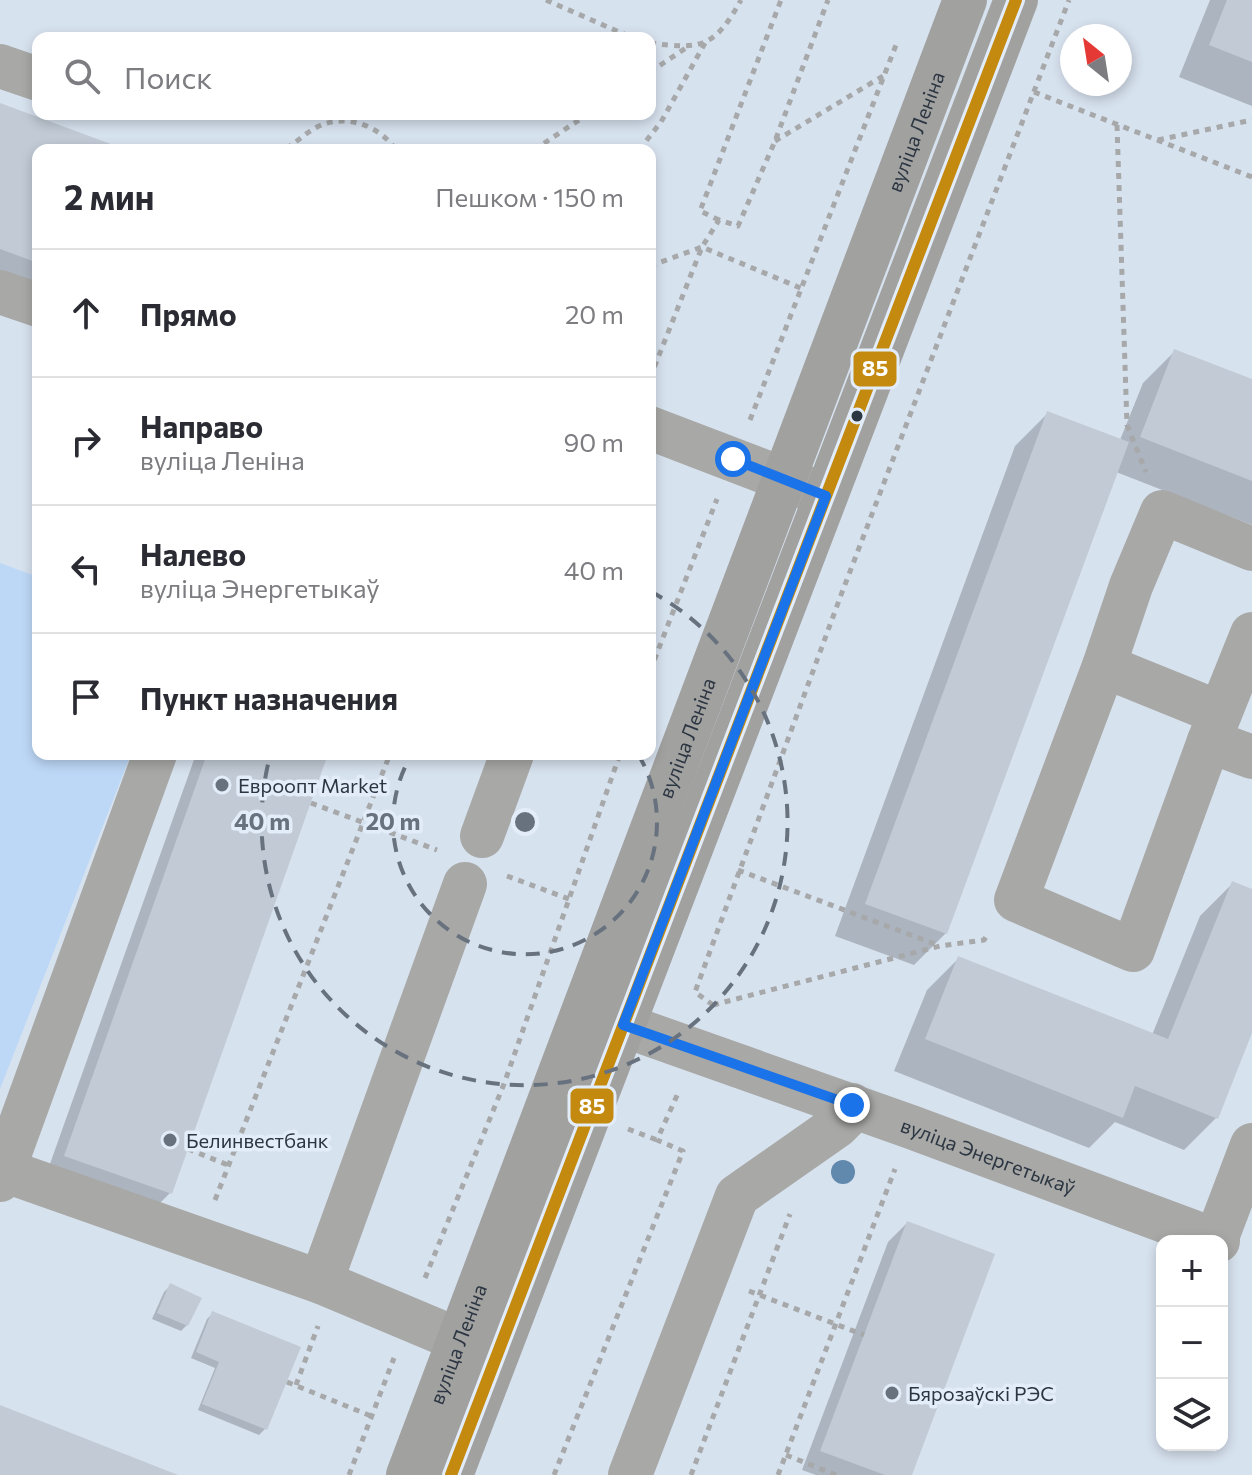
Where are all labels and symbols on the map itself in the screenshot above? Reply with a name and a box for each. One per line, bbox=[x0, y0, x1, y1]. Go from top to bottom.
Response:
north arrow bbox=[1060, 24, 1132, 96]
street label: вуліца Леніна bbox=[882, 68, 949, 195]
line badge: 85 bbox=[852, 350, 898, 388]
text: 85 bbox=[862, 354, 888, 381]
unlabelled marker bbox=[849, 408, 865, 424]
route start bbox=[715, 441, 751, 477]
street label: вуліца Леніна bbox=[653, 674, 720, 801]
place label: Евроопт Market bbox=[238, 773, 387, 797]
marker: Евроопт Market bbox=[213, 776, 231, 794]
text: 40 m bbox=[234, 806, 290, 835]
text: 20 m bbox=[366, 806, 420, 835]
centre of rings bbox=[511, 808, 539, 836]
line badge: 85 bbox=[569, 1087, 615, 1125]
route end bbox=[834, 1087, 870, 1123]
text: 85 bbox=[579, 1092, 605, 1119]
street label: вуліца Энергетыкаў bbox=[898, 1112, 1079, 1199]
place label: Белинвестбанк bbox=[186, 1128, 329, 1152]
marker: Белинвестбанк bbox=[161, 1131, 179, 1149]
street label: вуліца Леніна bbox=[424, 1281, 491, 1408]
place label: Бярозаўскі РЭС bbox=[908, 1381, 1054, 1405]
marker: Бярозаўскі РЭС bbox=[883, 1384, 901, 1402]

